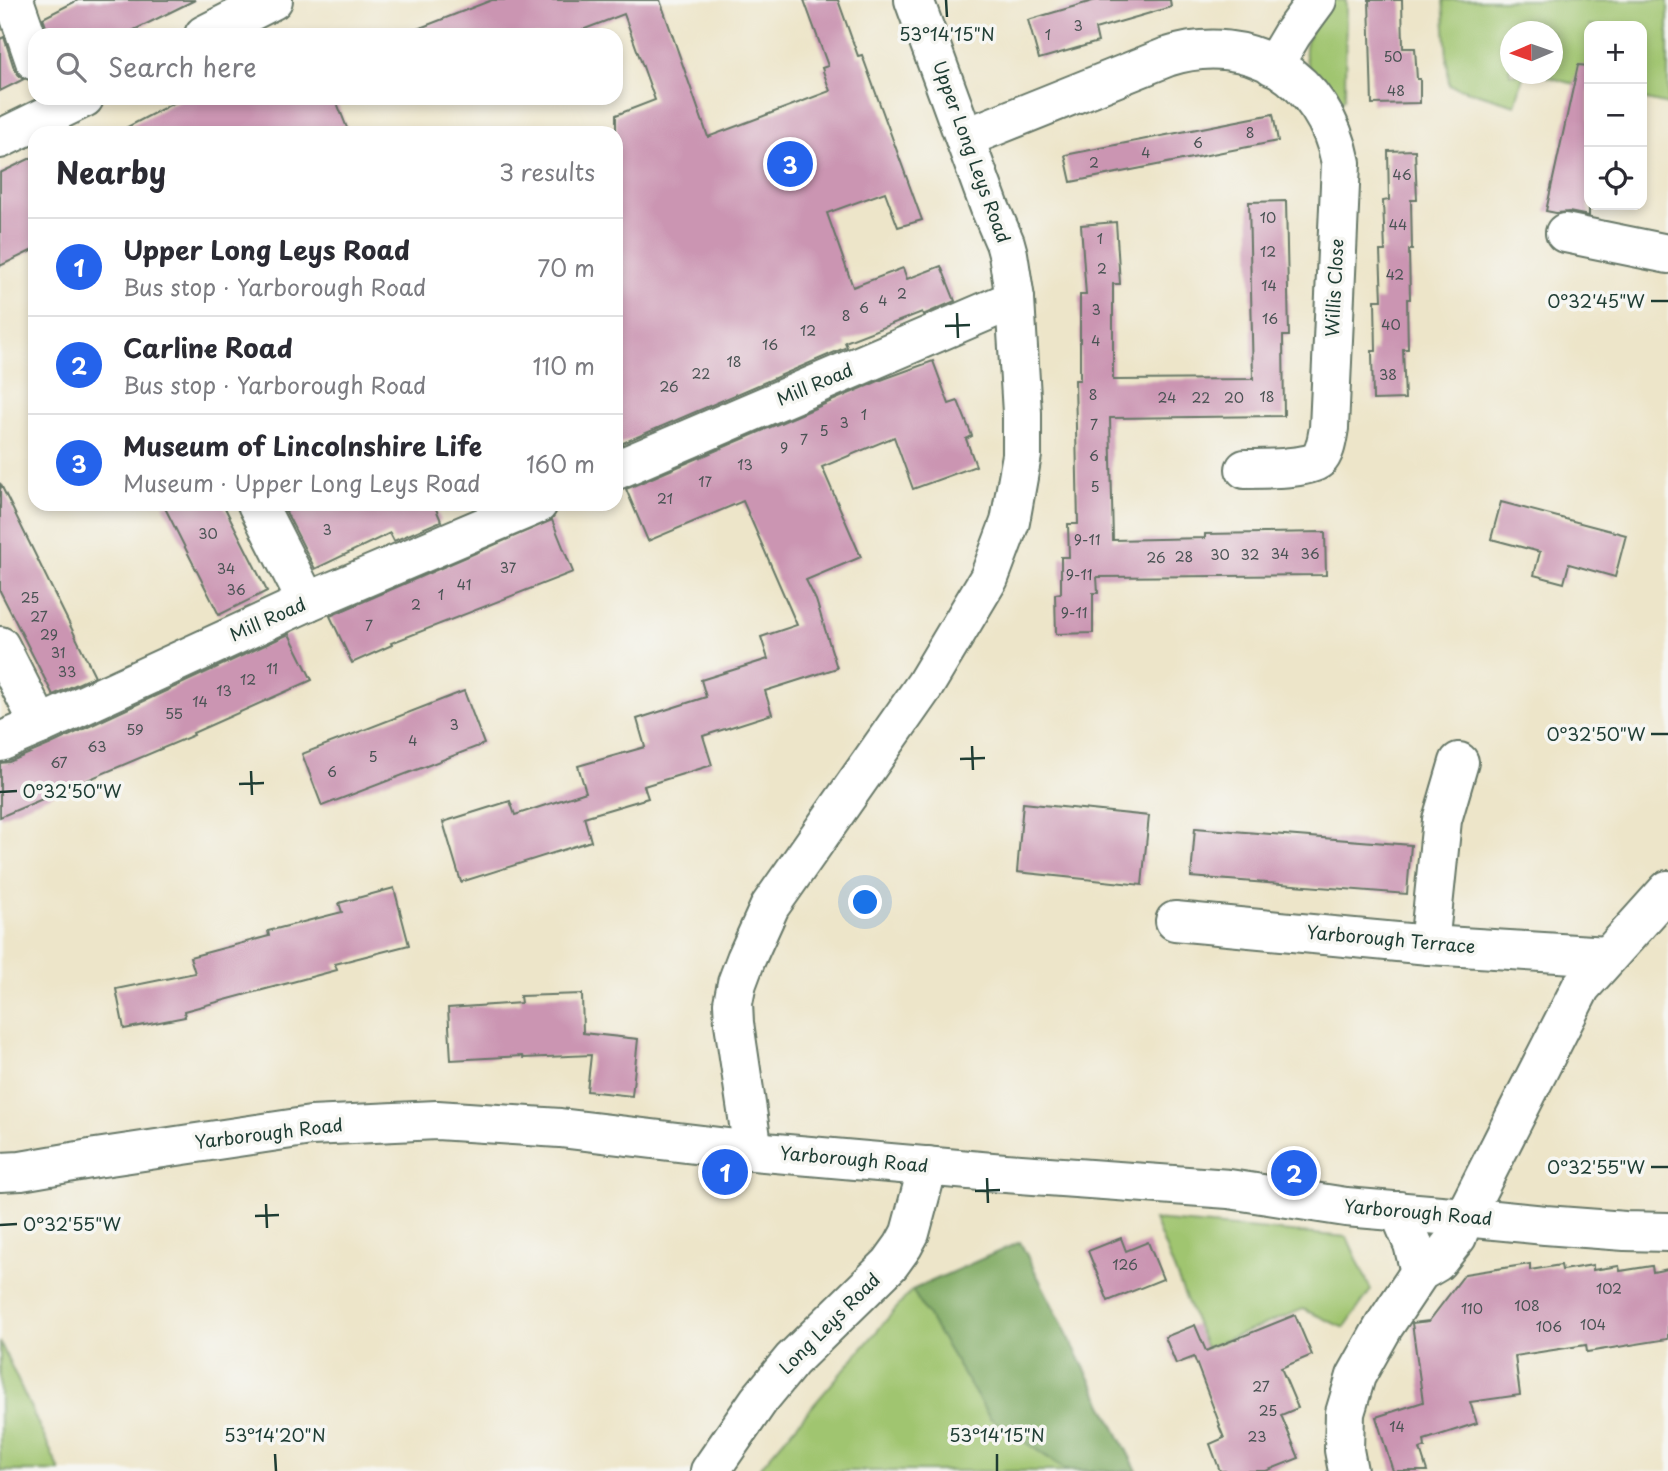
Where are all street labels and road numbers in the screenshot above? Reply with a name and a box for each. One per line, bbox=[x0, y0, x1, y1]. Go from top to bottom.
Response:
street label: Upper Long Leys Road bbox=[927, 57, 1018, 246]
street label: Willis Close bbox=[1317, 238, 1350, 338]
street label: Mill Road bbox=[772, 355, 857, 412]
street label: Mill Road bbox=[225, 590, 310, 647]
street label: Yarborough Terrace bbox=[1306, 918, 1477, 959]
street label: Yarborough Road bbox=[193, 1110, 344, 1155]
street label: Yarborough Road bbox=[779, 1139, 929, 1178]
street label: Yarborough Road bbox=[1343, 1192, 1493, 1231]
street label: Long Leys Road bbox=[772, 1266, 886, 1380]

